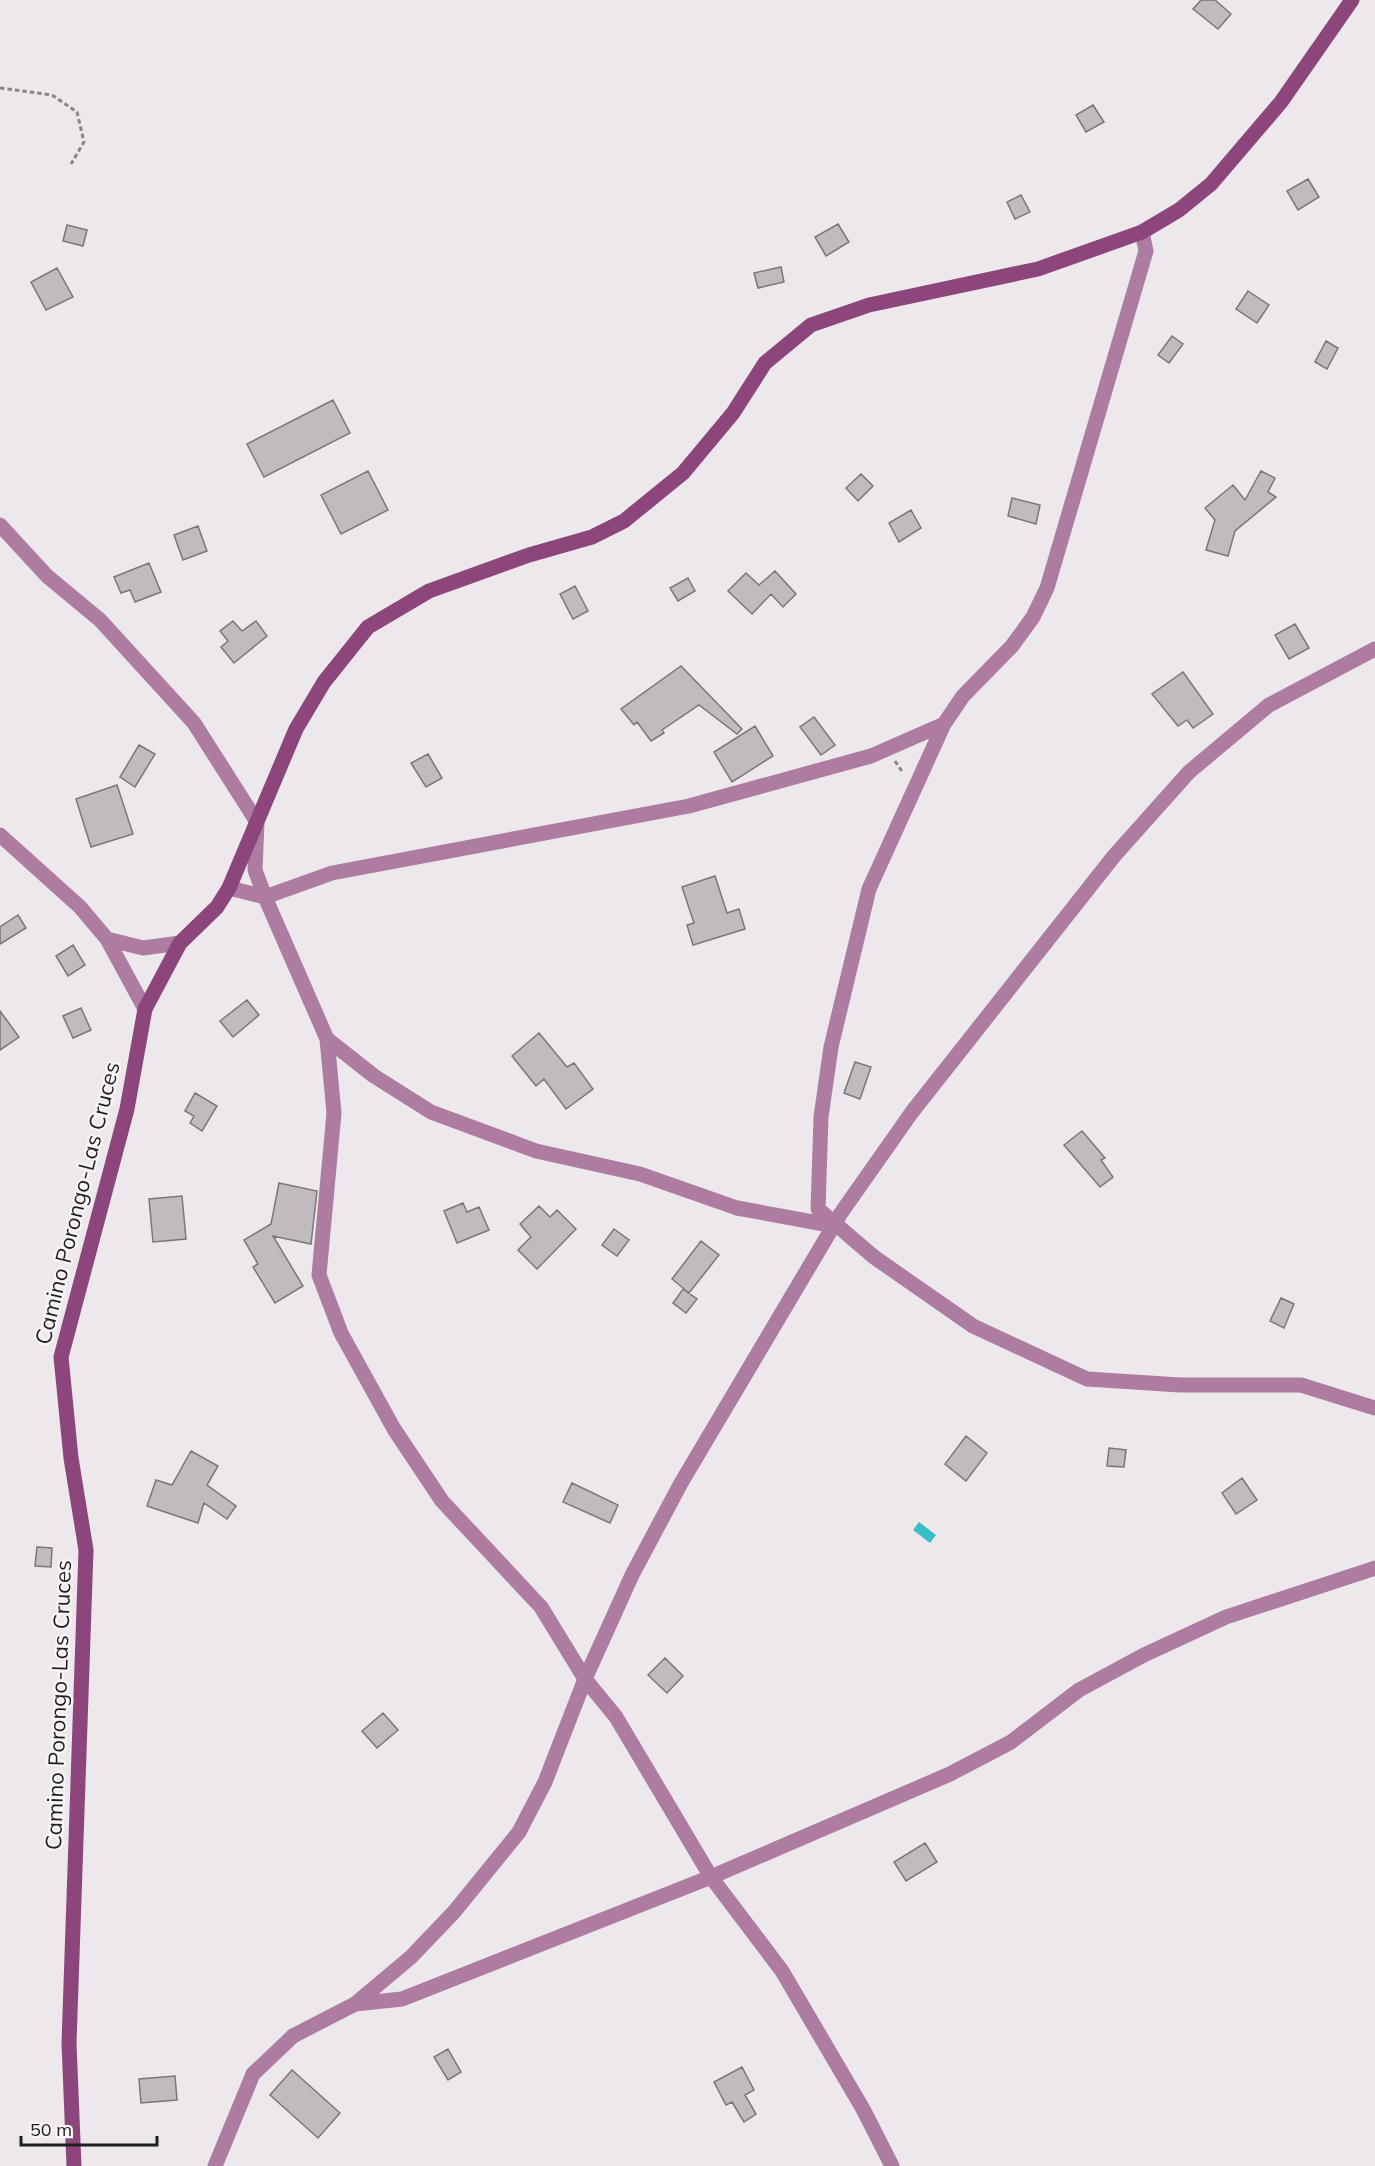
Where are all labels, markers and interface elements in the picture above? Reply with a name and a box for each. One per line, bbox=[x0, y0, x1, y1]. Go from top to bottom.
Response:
street label: Camino Porongo-Las Cruces bbox=[28, 1059, 126, 1347]
street label: Camino Porongo-Las Cruces bbox=[39, 1560, 77, 1850]
scale bar bbox=[21, 2109, 158, 2147]
text: 50 m bbox=[30, 2118, 72, 2141]

